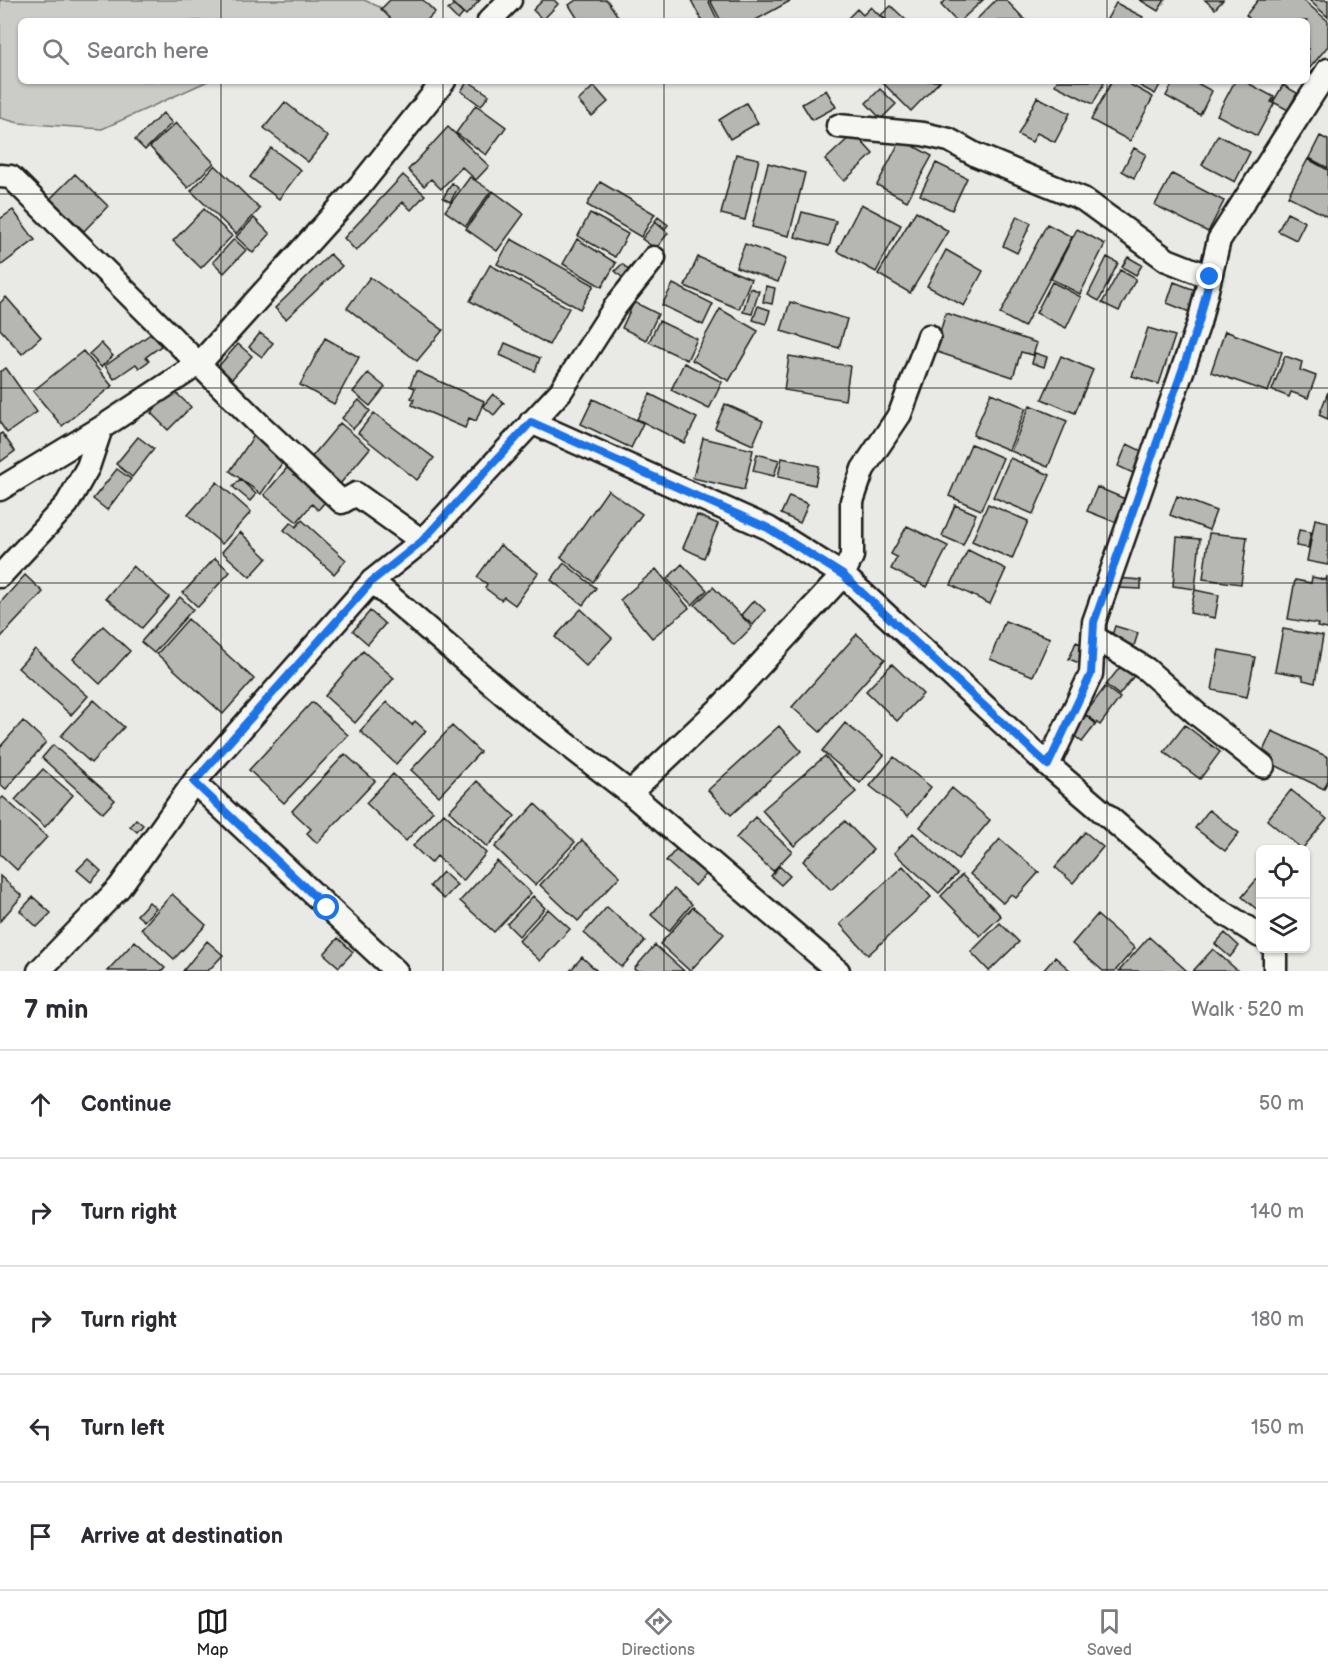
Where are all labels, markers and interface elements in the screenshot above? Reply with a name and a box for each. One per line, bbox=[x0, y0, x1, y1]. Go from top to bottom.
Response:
search box bbox=[18, 18, 1310, 84]
icon: search bbox=[39, 35, 72, 68]
text: Search here bbox=[87, 38, 209, 65]
route end bbox=[1196, 263, 1222, 289]
map controls bbox=[1256, 845, 1310, 953]
button: locate bbox=[1256, 845, 1310, 899]
route start bbox=[313, 894, 339, 920]
button: layers bbox=[1256, 899, 1310, 953]
text: 7 min bbox=[24, 995, 88, 1026]
text: Walk · 520 m bbox=[1191, 998, 1304, 1022]
icon: ahead bbox=[24, 1088, 57, 1121]
text: Continue bbox=[81, 1091, 171, 1118]
text: 50 m bbox=[1259, 1092, 1304, 1116]
icon: right bbox=[24, 1196, 57, 1229]
text: Turn right bbox=[81, 1199, 177, 1226]
text: 140 m bbox=[1250, 1200, 1304, 1224]
icon: right bbox=[24, 1304, 57, 1337]
text: Turn right bbox=[81, 1307, 177, 1334]
text: 180 m bbox=[1251, 1308, 1304, 1332]
icon: left bbox=[24, 1412, 57, 1445]
text: Turn left bbox=[81, 1415, 165, 1442]
text: 150 m bbox=[1251, 1416, 1304, 1440]
icon: arrive bbox=[24, 1520, 57, 1553]
text: Arrive at destination bbox=[81, 1523, 283, 1550]
tab: Map bbox=[196, 1605, 229, 1660]
tab: Directions bbox=[621, 1605, 695, 1660]
tab: Saved bbox=[1087, 1605, 1132, 1660]

